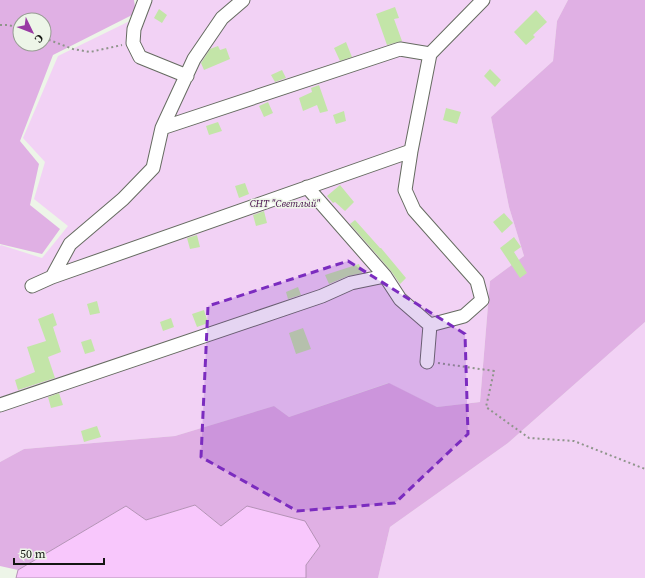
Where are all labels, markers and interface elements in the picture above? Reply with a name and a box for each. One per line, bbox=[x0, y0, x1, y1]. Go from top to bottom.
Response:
north arrow bbox=[12, 12, 52, 52]
text: С bbox=[31, 31, 47, 46]
park label: СНТ "Светлый" bbox=[250, 197, 321, 210]
scale bar bbox=[14, 540, 104, 566]
text: 50 m bbox=[20, 546, 46, 562]

